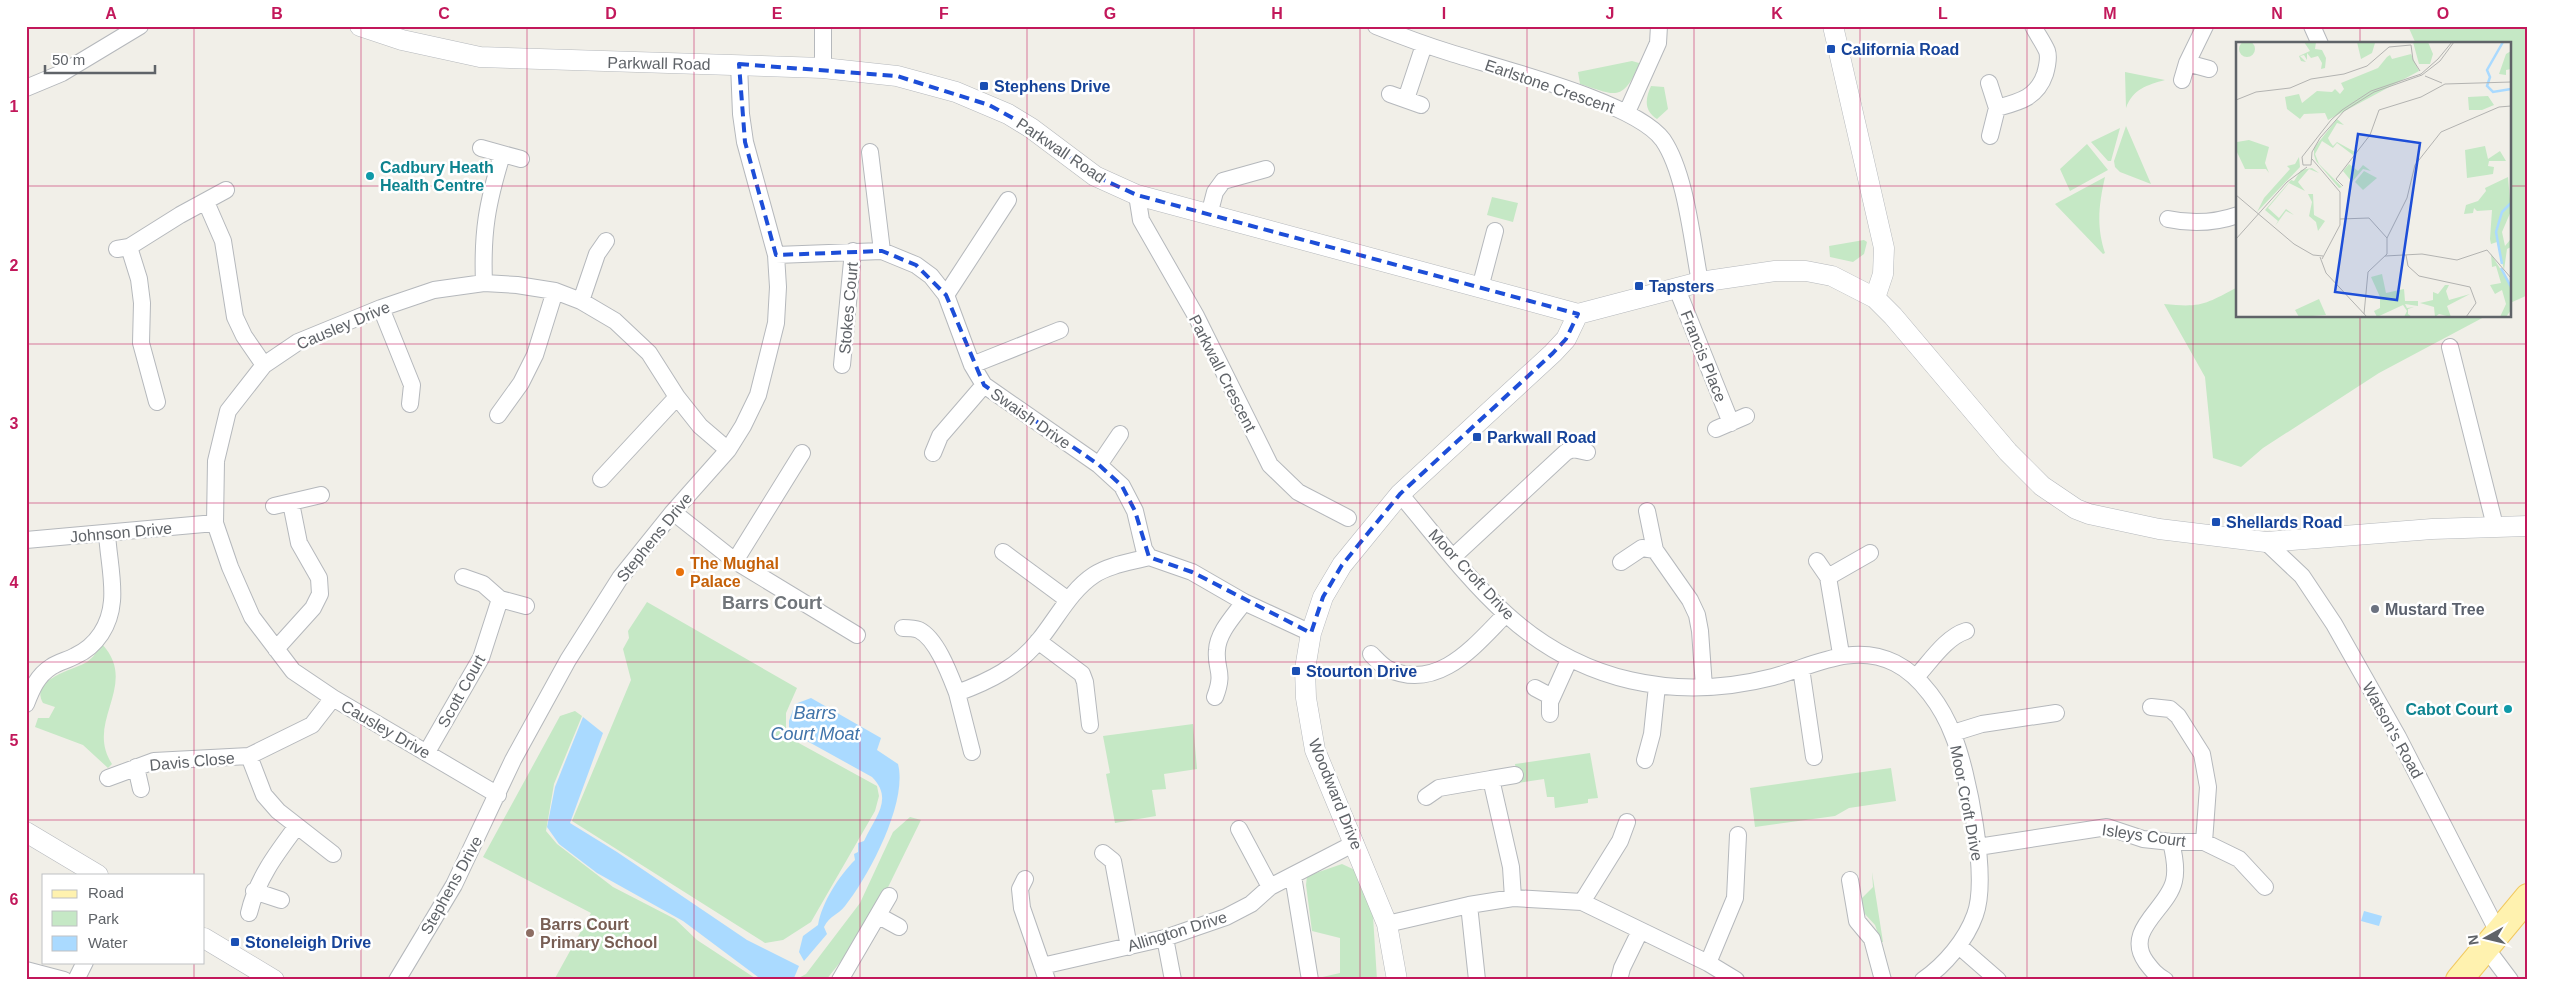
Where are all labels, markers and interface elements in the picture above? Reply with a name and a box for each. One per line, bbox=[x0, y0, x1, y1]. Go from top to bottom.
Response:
text: A bbox=[105, 5, 117, 22]
text: B bbox=[271, 5, 283, 22]
text: C bbox=[438, 5, 450, 22]
text: D bbox=[605, 5, 617, 22]
text: E bbox=[772, 5, 783, 22]
text: F bbox=[939, 5, 949, 22]
text: G bbox=[1104, 5, 1116, 22]
text: H bbox=[1271, 5, 1283, 22]
text: I bbox=[1442, 5, 1446, 22]
text: J bbox=[1606, 5, 1614, 22]
text: K bbox=[1771, 5, 1783, 22]
text: L bbox=[1938, 5, 1948, 22]
text: M bbox=[2103, 5, 2117, 22]
text: N bbox=[2271, 5, 2283, 22]
text: O bbox=[2437, 5, 2449, 22]
place label: California Road bbox=[1841, 41, 1959, 58]
scale bar bbox=[45, 42, 155, 74]
inset map bbox=[2236, 42, 2512, 318]
marker: California Road bbox=[1825, 43, 1837, 55]
text: 50 m bbox=[52, 51, 85, 68]
street label: Parkwall Road bbox=[607, 54, 711, 73]
street label: Earlstone Crescent bbox=[1483, 56, 1617, 117]
place label: Stephens Drive bbox=[994, 78, 1111, 95]
marker: Stephens Drive bbox=[978, 80, 990, 92]
text: 1 bbox=[10, 98, 19, 115]
street label: Parkwall Road bbox=[1013, 115, 1108, 186]
place label: Cadbury Heath Health Centre bbox=[380, 159, 494, 194]
marker: Cadbury Heath Health Centre bbox=[364, 170, 376, 182]
text: 2 bbox=[10, 257, 19, 274]
street label: Stokes Court bbox=[836, 261, 861, 355]
place label: Tapsters bbox=[1649, 278, 1715, 295]
marker: Tapsters bbox=[1633, 280, 1645, 292]
street label: Causley Drive bbox=[294, 298, 392, 353]
street label: Francis Place bbox=[1678, 308, 1730, 404]
street label: Parkwall Crescent bbox=[1186, 312, 1260, 435]
street label: Swaish Drive bbox=[988, 385, 1074, 452]
text: 3 bbox=[10, 415, 19, 432]
place label: Parkwall Road bbox=[1487, 429, 1596, 446]
marker: Parkwall Road bbox=[1471, 431, 1483, 443]
street label: Stephens Drive bbox=[613, 489, 695, 585]
place label: Shellards Road bbox=[2226, 514, 2342, 531]
marker: Shellards Road bbox=[2210, 516, 2222, 528]
street label: Johnson Drive bbox=[69, 520, 173, 545]
street label: Moor Croft Drive bbox=[1425, 526, 1518, 623]
place label: The Mughal Palace bbox=[690, 555, 779, 590]
marker: The Mughal Palace bbox=[674, 566, 686, 578]
text: 4 bbox=[10, 574, 19, 591]
district label: Barrs Court bbox=[722, 593, 822, 613]
place label: Mustard Tree bbox=[2385, 601, 2485, 618]
marker: Mustard Tree bbox=[2369, 603, 2381, 615]
street label: Scott Court bbox=[435, 652, 489, 730]
place label: Stourton Drive bbox=[1306, 663, 1417, 680]
marker: Stourton Drive bbox=[1290, 665, 1302, 677]
street label: Watson's Road bbox=[2359, 679, 2426, 781]
street label: Causley Drive bbox=[338, 697, 433, 762]
place label: Cabot Court bbox=[2406, 701, 2499, 718]
water label: Barrs Court Moat bbox=[770, 703, 861, 744]
marker: Cabot Court bbox=[2502, 703, 2514, 715]
text: 5 bbox=[10, 732, 19, 749]
street label: Woodward Drive bbox=[1306, 736, 1366, 852]
street label: Moor Croft Drive bbox=[1947, 744, 1986, 862]
street label: Davis Close bbox=[149, 749, 235, 774]
street label: Isleys Court bbox=[2101, 821, 2187, 850]
street label: Stephens Drive bbox=[417, 833, 485, 937]
legend bbox=[42, 874, 205, 964]
text: Road bbox=[88, 884, 124, 901]
text: 6 bbox=[10, 891, 19, 908]
street label: Allington Drive bbox=[1125, 908, 1229, 955]
text: Park bbox=[88, 910, 119, 927]
north arrow bbox=[2462, 914, 2512, 964]
place label: Barrs Court Primary School bbox=[540, 916, 657, 951]
marker: Barrs Court Primary School bbox=[524, 927, 536, 939]
text: Water bbox=[88, 934, 127, 951]
place label: Stoneleigh Drive bbox=[245, 934, 371, 951]
text: N bbox=[2464, 934, 2482, 946]
marker: Stoneleigh Drive bbox=[229, 936, 241, 948]

